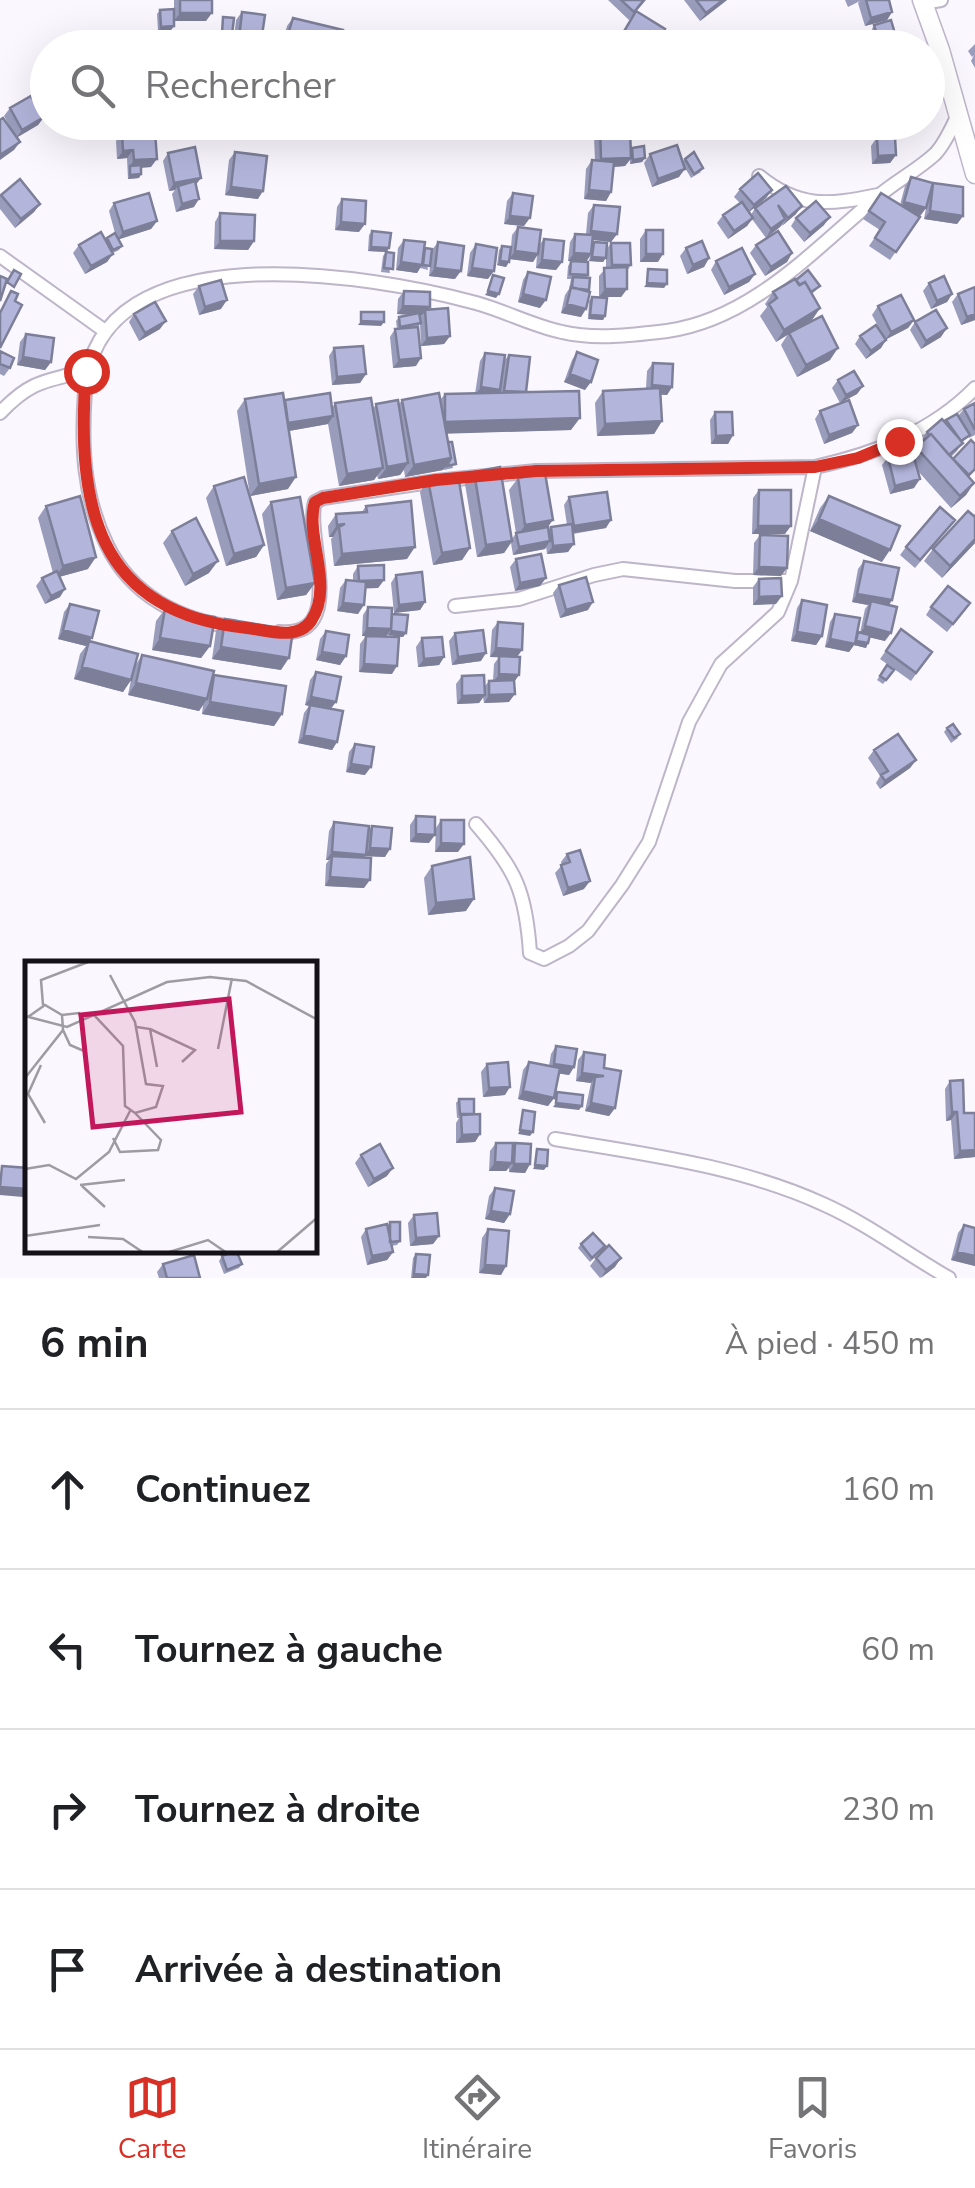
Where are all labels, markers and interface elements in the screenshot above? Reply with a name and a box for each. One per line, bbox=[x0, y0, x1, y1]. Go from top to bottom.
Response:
search box bbox=[30, 30, 945, 140]
icon: search bbox=[65, 58, 120, 113]
text: Rechercher bbox=[145, 60, 336, 111]
route start bbox=[64, 349, 110, 395]
route end bbox=[877, 419, 923, 465]
inset map bbox=[25, 961, 318, 1253]
text: 6 min bbox=[40, 1315, 149, 1372]
text: À pied · 450 m bbox=[725, 1322, 935, 1365]
icon: ahead bbox=[40, 1462, 95, 1517]
text: Continuez bbox=[135, 1464, 310, 1515]
text: 160 m bbox=[842, 1468, 935, 1511]
icon: left bbox=[40, 1622, 95, 1677]
text: Tournez à gauche bbox=[135, 1624, 443, 1675]
text: 60 m bbox=[861, 1628, 935, 1671]
icon: right bbox=[40, 1782, 95, 1837]
text: Tournez à droite bbox=[135, 1784, 420, 1835]
text: 230 m bbox=[842, 1788, 935, 1831]
icon: arrive bbox=[40, 1942, 95, 1997]
text: Arrivée à destination bbox=[135, 1944, 502, 1995]
tab: Carte bbox=[118, 2070, 186, 2168]
tab: Itinéraire bbox=[422, 2070, 532, 2168]
tab: Favoris bbox=[768, 2070, 857, 2168]

